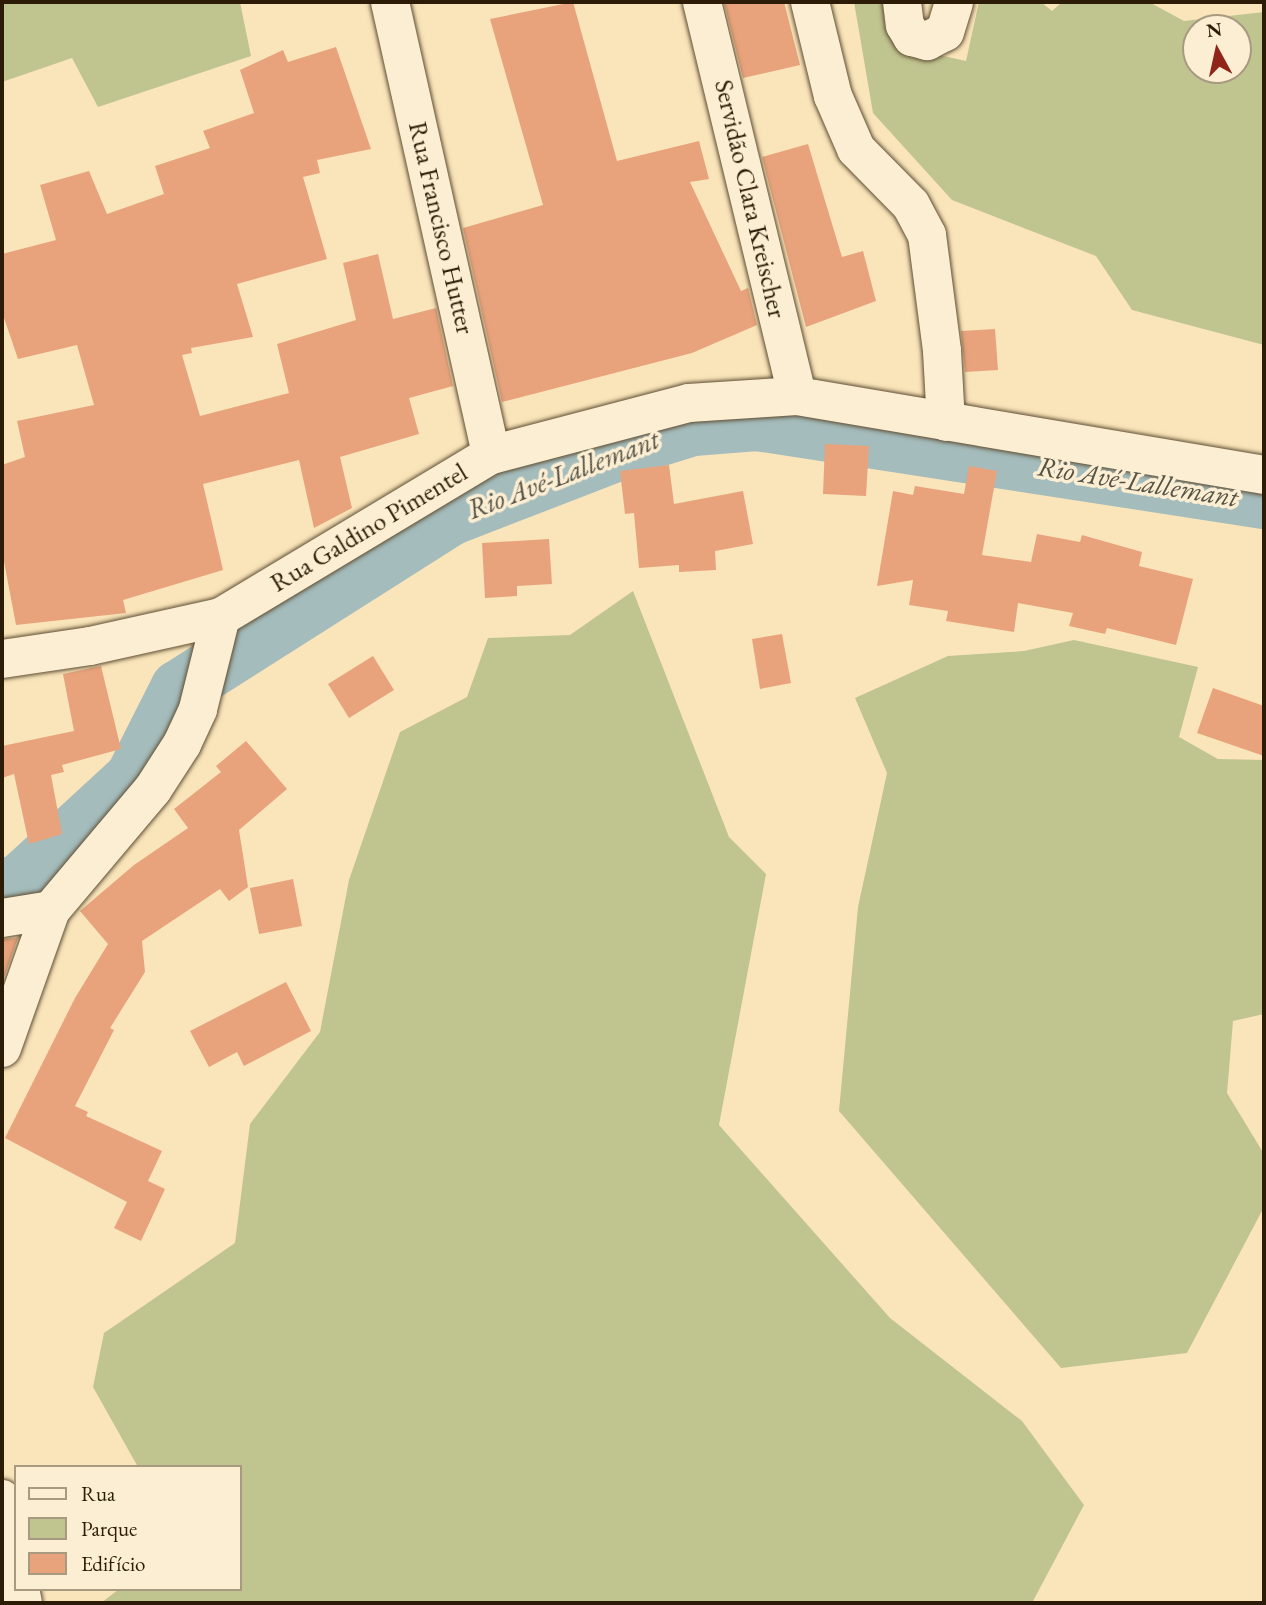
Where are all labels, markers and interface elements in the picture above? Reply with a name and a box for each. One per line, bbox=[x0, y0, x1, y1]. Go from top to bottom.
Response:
north arrow bbox=[1182, 14, 1252, 84]
text: N bbox=[1205, 16, 1224, 43]
street label: Servidão Clara Kreischer bbox=[707, 77, 793, 321]
street label: Rua Francisco Hutter bbox=[401, 119, 481, 337]
water label: Rio Avé‐Lallemant bbox=[462, 422, 664, 526]
water label: Rio Avé‐Lallemant bbox=[1035, 449, 1241, 513]
street label: Rua Galdino Pimentel bbox=[265, 457, 473, 599]
legend bbox=[14, 1465, 242, 1591]
text: Rua bbox=[81, 1480, 115, 1507]
text: Parque bbox=[81, 1515, 137, 1542]
text: Edifício bbox=[81, 1550, 145, 1577]

